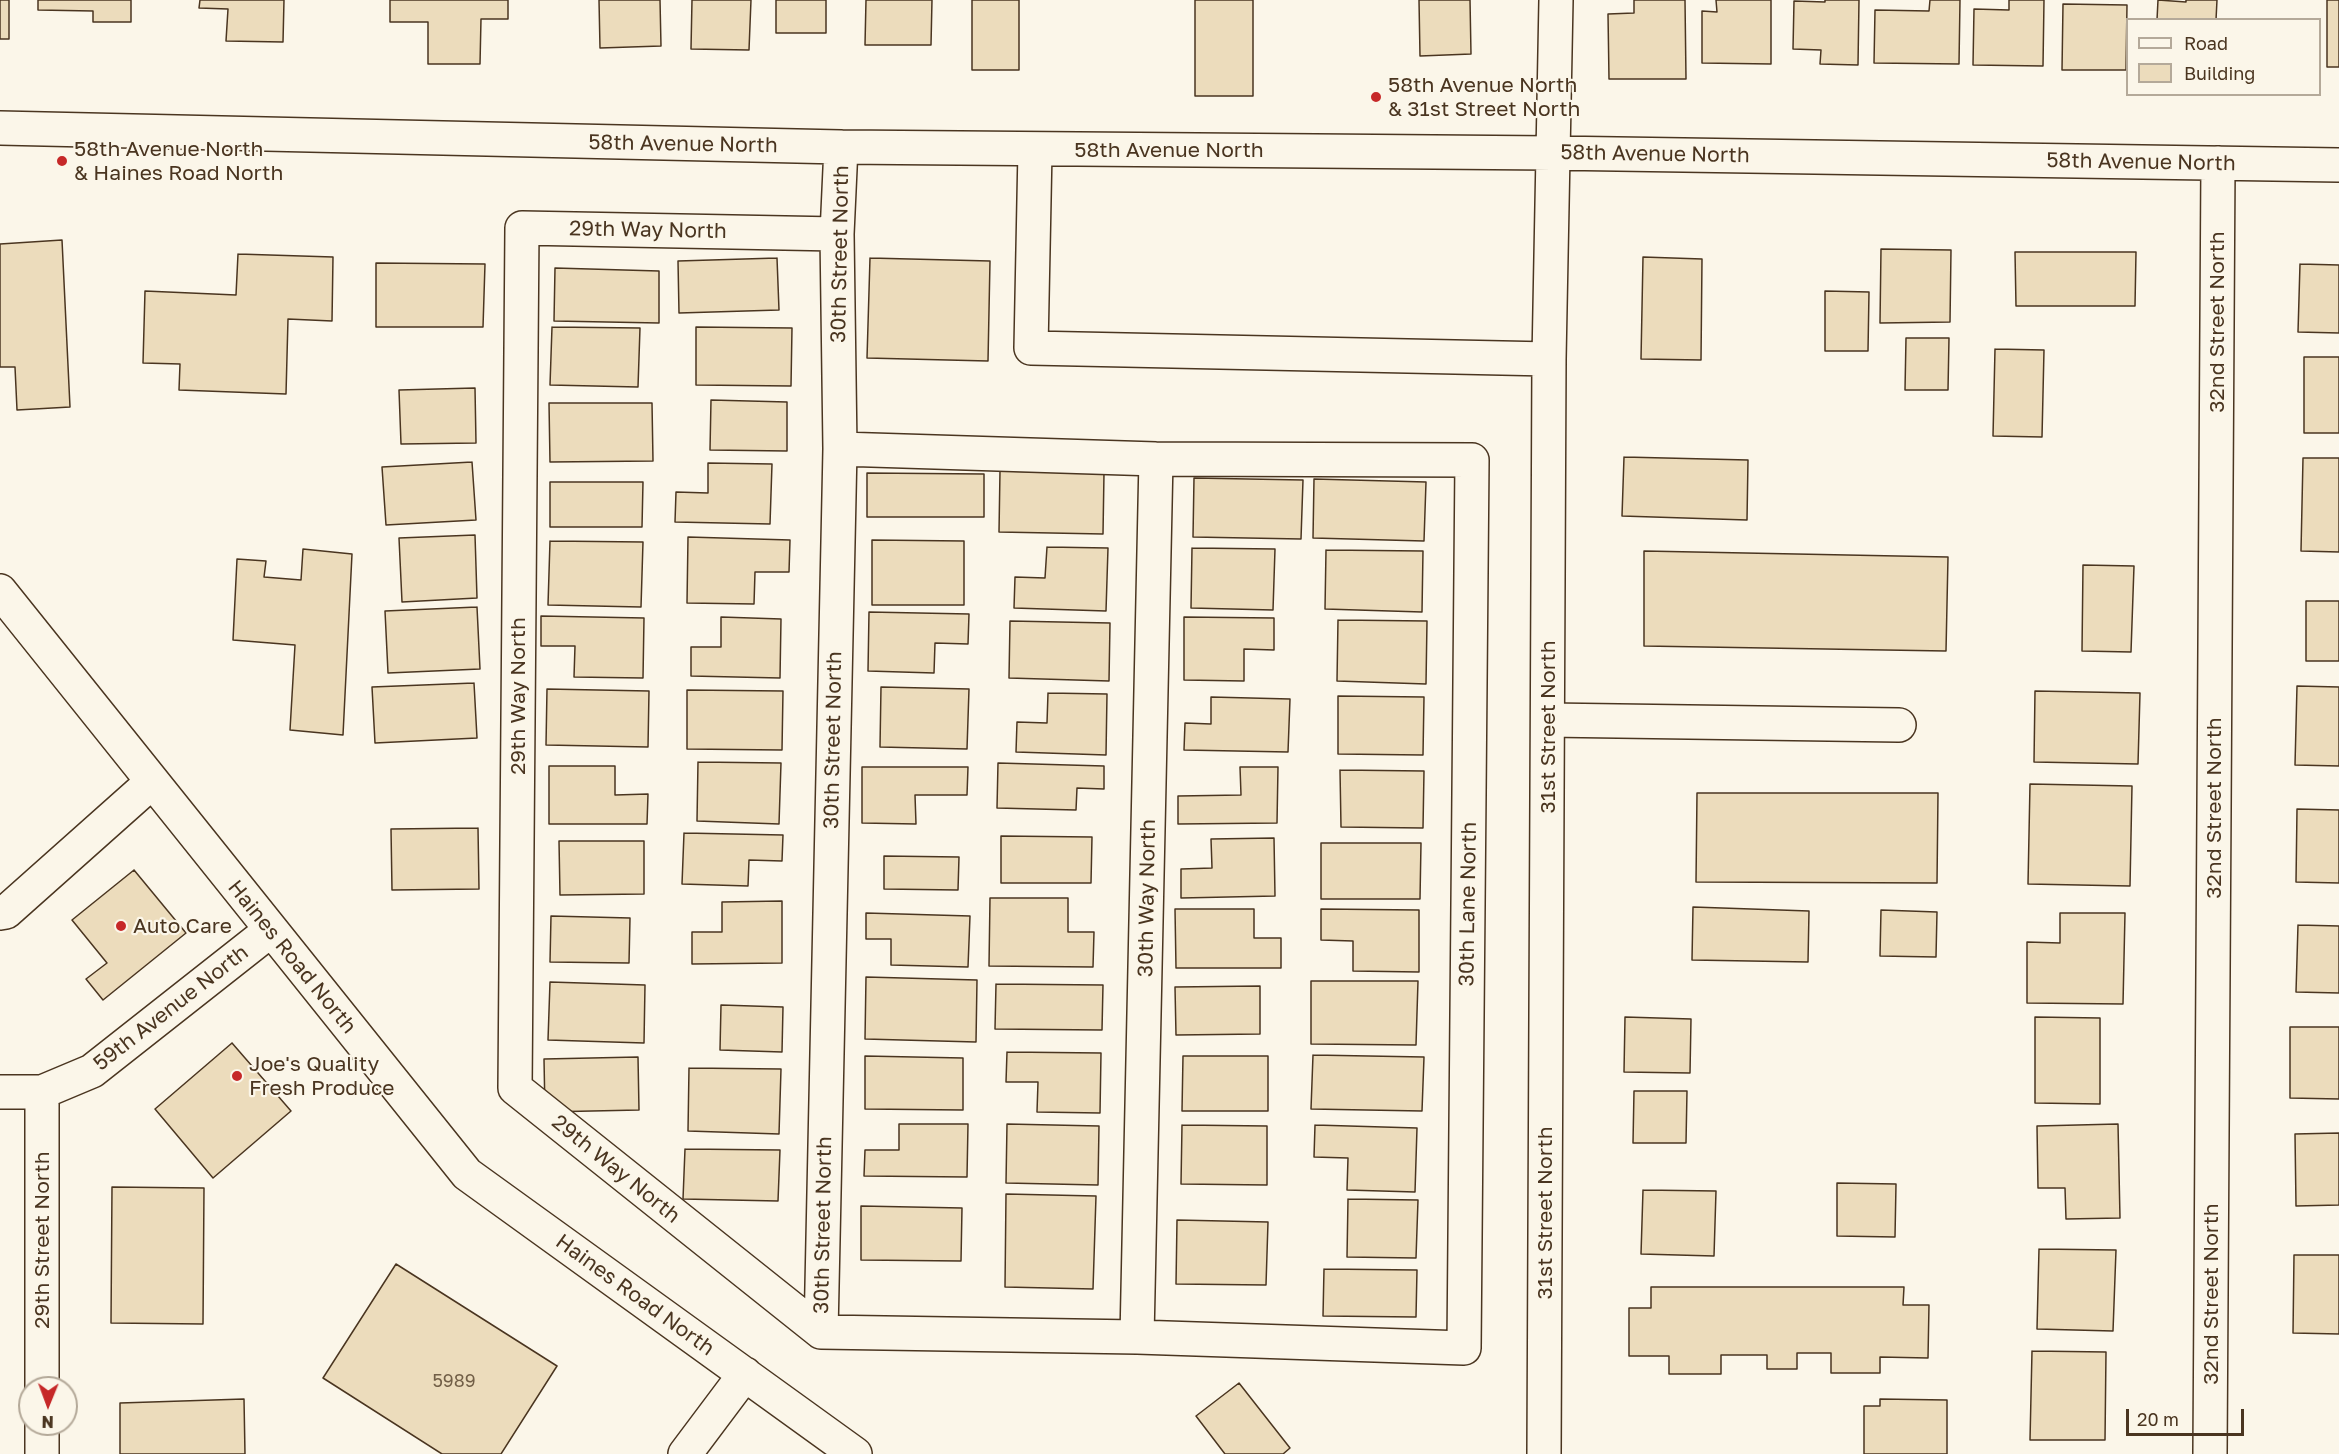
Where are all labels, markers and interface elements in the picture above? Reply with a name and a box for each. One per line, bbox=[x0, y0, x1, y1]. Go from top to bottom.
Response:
legend bbox=[2126, 18, 2321, 96]
text: Road bbox=[2184, 32, 2228, 54]
text: Building bbox=[2184, 62, 2255, 84]
place label: 58th Avenue North & 31st Street North bbox=[1388, 72, 1580, 122]
marker: 58th Avenue North & 31st Street North bbox=[1369, 90, 1383, 104]
street label: 58th Avenue North bbox=[588, 130, 778, 158]
place label: 58th Avenue North & Haines Road North bbox=[74, 136, 283, 186]
street label: 58th Avenue North bbox=[1074, 137, 1264, 163]
street label: 58th Avenue North bbox=[1560, 140, 1750, 168]
street label: 58th Avenue North bbox=[2046, 148, 2236, 176]
marker: 58th Avenue North & Haines Road North bbox=[55, 154, 69, 168]
street label: 30th Street North bbox=[826, 165, 854, 343]
street label: 29th Way North bbox=[569, 216, 727, 244]
street label: 32nd Street North bbox=[2204, 231, 2230, 413]
street label: 29th Way North bbox=[505, 617, 531, 775]
street label: 31st Street North bbox=[1535, 640, 1561, 814]
street label: 30th Street North bbox=[819, 651, 847, 829]
street label: 32nd Street North bbox=[2201, 717, 2227, 899]
street label: 30th Way North bbox=[1133, 819, 1161, 977]
street label: 30th Lane North bbox=[1454, 821, 1482, 987]
street label: Haines Road North bbox=[222, 875, 362, 1039]
place label: Auto Care bbox=[133, 913, 232, 939]
marker: Auto Care bbox=[114, 919, 128, 933]
street label: 59th Avenue North bbox=[89, 940, 253, 1076]
place label: Joe's Quality Fresh Produce bbox=[249, 1051, 395, 1101]
marker: Joe's Quality Fresh Produce bbox=[230, 1069, 244, 1083]
street label: 29th Way North bbox=[547, 1110, 685, 1228]
street label: 31st Street North bbox=[1532, 1126, 1558, 1300]
street label: 30th Street North bbox=[809, 1136, 837, 1314]
street label: 29th Street North bbox=[29, 1151, 55, 1329]
street label: 32nd Street North bbox=[2198, 1203, 2224, 1385]
street label: Haines Road North bbox=[551, 1229, 719, 1361]
house number: 5989 bbox=[432, 1370, 476, 1392]
north arrow bbox=[18, 1376, 78, 1436]
scale bar bbox=[2129, 1397, 2248, 1435]
text: 20 m bbox=[2137, 1408, 2179, 1430]
text: N bbox=[41, 1412, 54, 1432]

